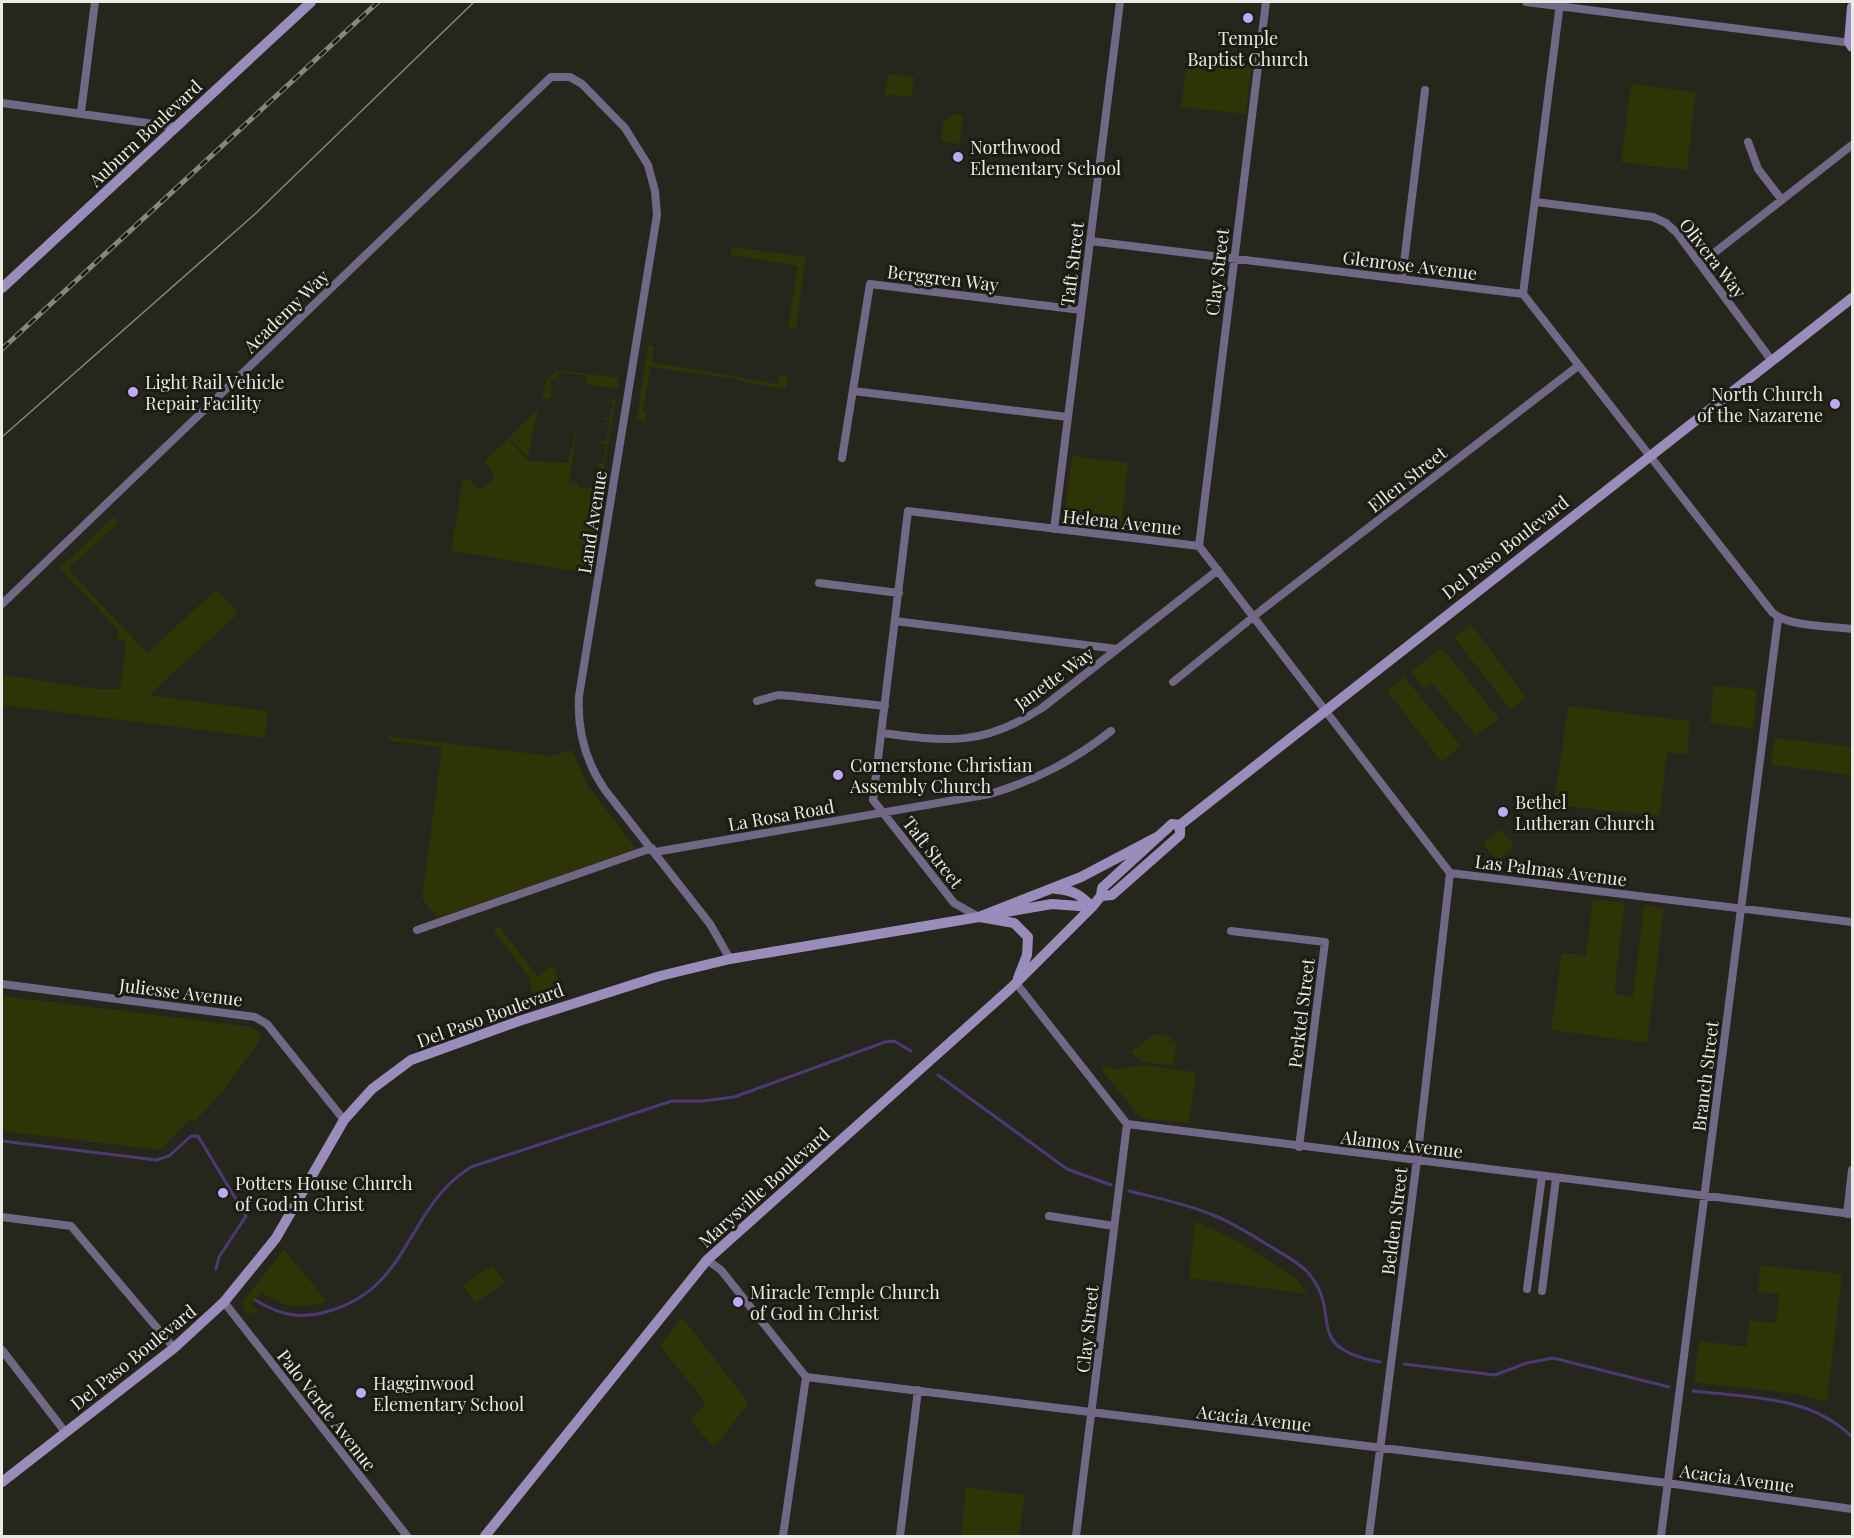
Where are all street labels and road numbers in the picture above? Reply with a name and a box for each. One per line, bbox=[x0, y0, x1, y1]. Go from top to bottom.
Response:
street label: Auburn Boulevard bbox=[83, 74, 207, 192]
street label: Olivera Way bbox=[1674, 213, 1752, 303]
street label: Taft Street bbox=[1055, 220, 1089, 308]
street label: Clay Street bbox=[1200, 226, 1234, 317]
street label: Glenrose Avenue bbox=[1341, 245, 1479, 285]
street label: Berggren Way bbox=[886, 259, 1000, 297]
street label: Academy Way bbox=[237, 264, 334, 359]
street label: Ellen Street bbox=[1363, 440, 1452, 517]
street label: Land Avenue bbox=[572, 469, 612, 575]
street label: Del Paso Boulevard bbox=[1437, 490, 1574, 604]
street label: Helena Avenue bbox=[1061, 504, 1183, 540]
street label: Janette Way bbox=[1009, 641, 1099, 716]
street label: La Rosa Road bbox=[726, 794, 837, 836]
street label: Taft Street bbox=[897, 811, 969, 893]
street label: Las Palmas Avenue bbox=[1474, 849, 1628, 891]
street label: Perktel Street bbox=[1282, 956, 1320, 1069]
street label: Juliesse Avenue bbox=[117, 972, 244, 1011]
street label: Del Paso Boulevard bbox=[413, 977, 567, 1053]
street label: Branch Street bbox=[1686, 1019, 1724, 1133]
street label: Marysville Boulevard bbox=[693, 1121, 835, 1252]
street label: Alamos Avenue bbox=[1339, 1124, 1464, 1163]
street label: Belden Street bbox=[1375, 1165, 1413, 1276]
street label: Clay Street bbox=[1070, 1283, 1104, 1374]
street label: Del Paso Boulevard bbox=[65, 1299, 201, 1415]
street label: Palo Verde Avenue bbox=[272, 1344, 382, 1476]
street label: Acacia Avenue bbox=[1194, 1399, 1313, 1437]
street label: Acacia Avenue bbox=[1677, 1458, 1796, 1498]

